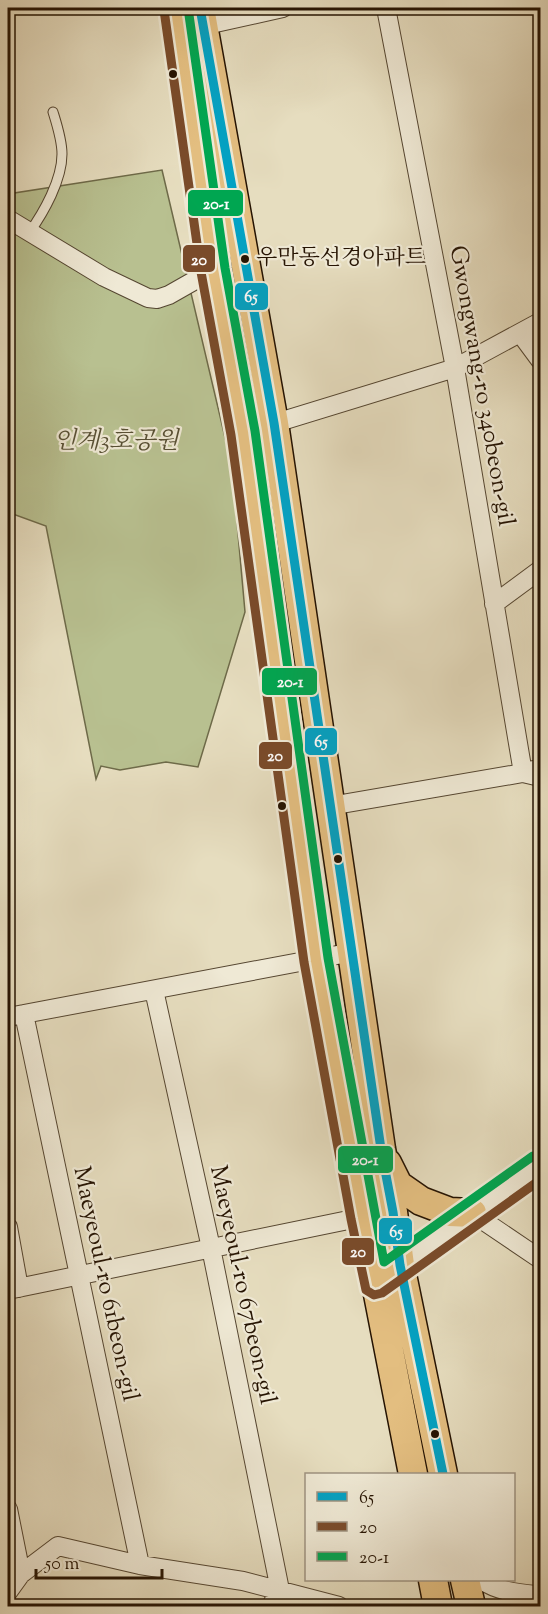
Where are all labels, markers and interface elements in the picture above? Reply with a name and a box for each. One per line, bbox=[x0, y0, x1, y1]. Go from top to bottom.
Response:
unlabelled marker bbox=[167, 68, 179, 80]
line badge: 20-1 bbox=[187, 189, 244, 217]
text: 20-1 bbox=[203, 194, 230, 217]
place label: 우만동선경아파트 bbox=[256, 243, 426, 275]
street label: Gwongwang-ro 340beon-gil bbox=[440, 243, 522, 529]
line badge: 20 bbox=[182, 244, 216, 273]
text: 20 bbox=[191, 250, 208, 273]
marker: 우만동선경아파트 bbox=[239, 253, 251, 265]
line badge: 65 bbox=[234, 282, 269, 311]
text: 65 bbox=[244, 287, 258, 310]
park label: 인계3호공원 bbox=[53, 425, 180, 459]
line badge: 20-1 bbox=[261, 667, 318, 696]
text: 20-1 bbox=[277, 672, 304, 695]
line badge: 65 bbox=[304, 727, 338, 756]
text: 65 bbox=[314, 732, 328, 755]
line badge: 20 bbox=[258, 741, 293, 770]
text: 20 bbox=[267, 746, 284, 769]
unlabelled marker bbox=[276, 800, 288, 812]
unlabelled marker bbox=[332, 853, 344, 865]
line badge: 20-1 bbox=[337, 1145, 394, 1174]
text: 20-1 bbox=[352, 1150, 379, 1173]
street label: Maeyeoul-ro 67beon-gil bbox=[200, 1162, 284, 1408]
street label: Maeyeoul-ro 61beon-gil bbox=[63, 1163, 147, 1405]
line badge: 65 bbox=[378, 1217, 413, 1245]
text: 65 bbox=[389, 1222, 403, 1245]
line badge: 20 bbox=[341, 1237, 375, 1266]
text: 20 bbox=[350, 1242, 367, 1265]
unlabelled marker bbox=[429, 1428, 441, 1440]
legend bbox=[305, 1473, 515, 1581]
text: 65 bbox=[359, 1486, 374, 1512]
text: 20 bbox=[359, 1516, 377, 1542]
scale bar bbox=[36, 1542, 162, 1580]
text: 20-1 bbox=[359, 1546, 389, 1572]
text: 50 m bbox=[44, 1552, 80, 1578]

